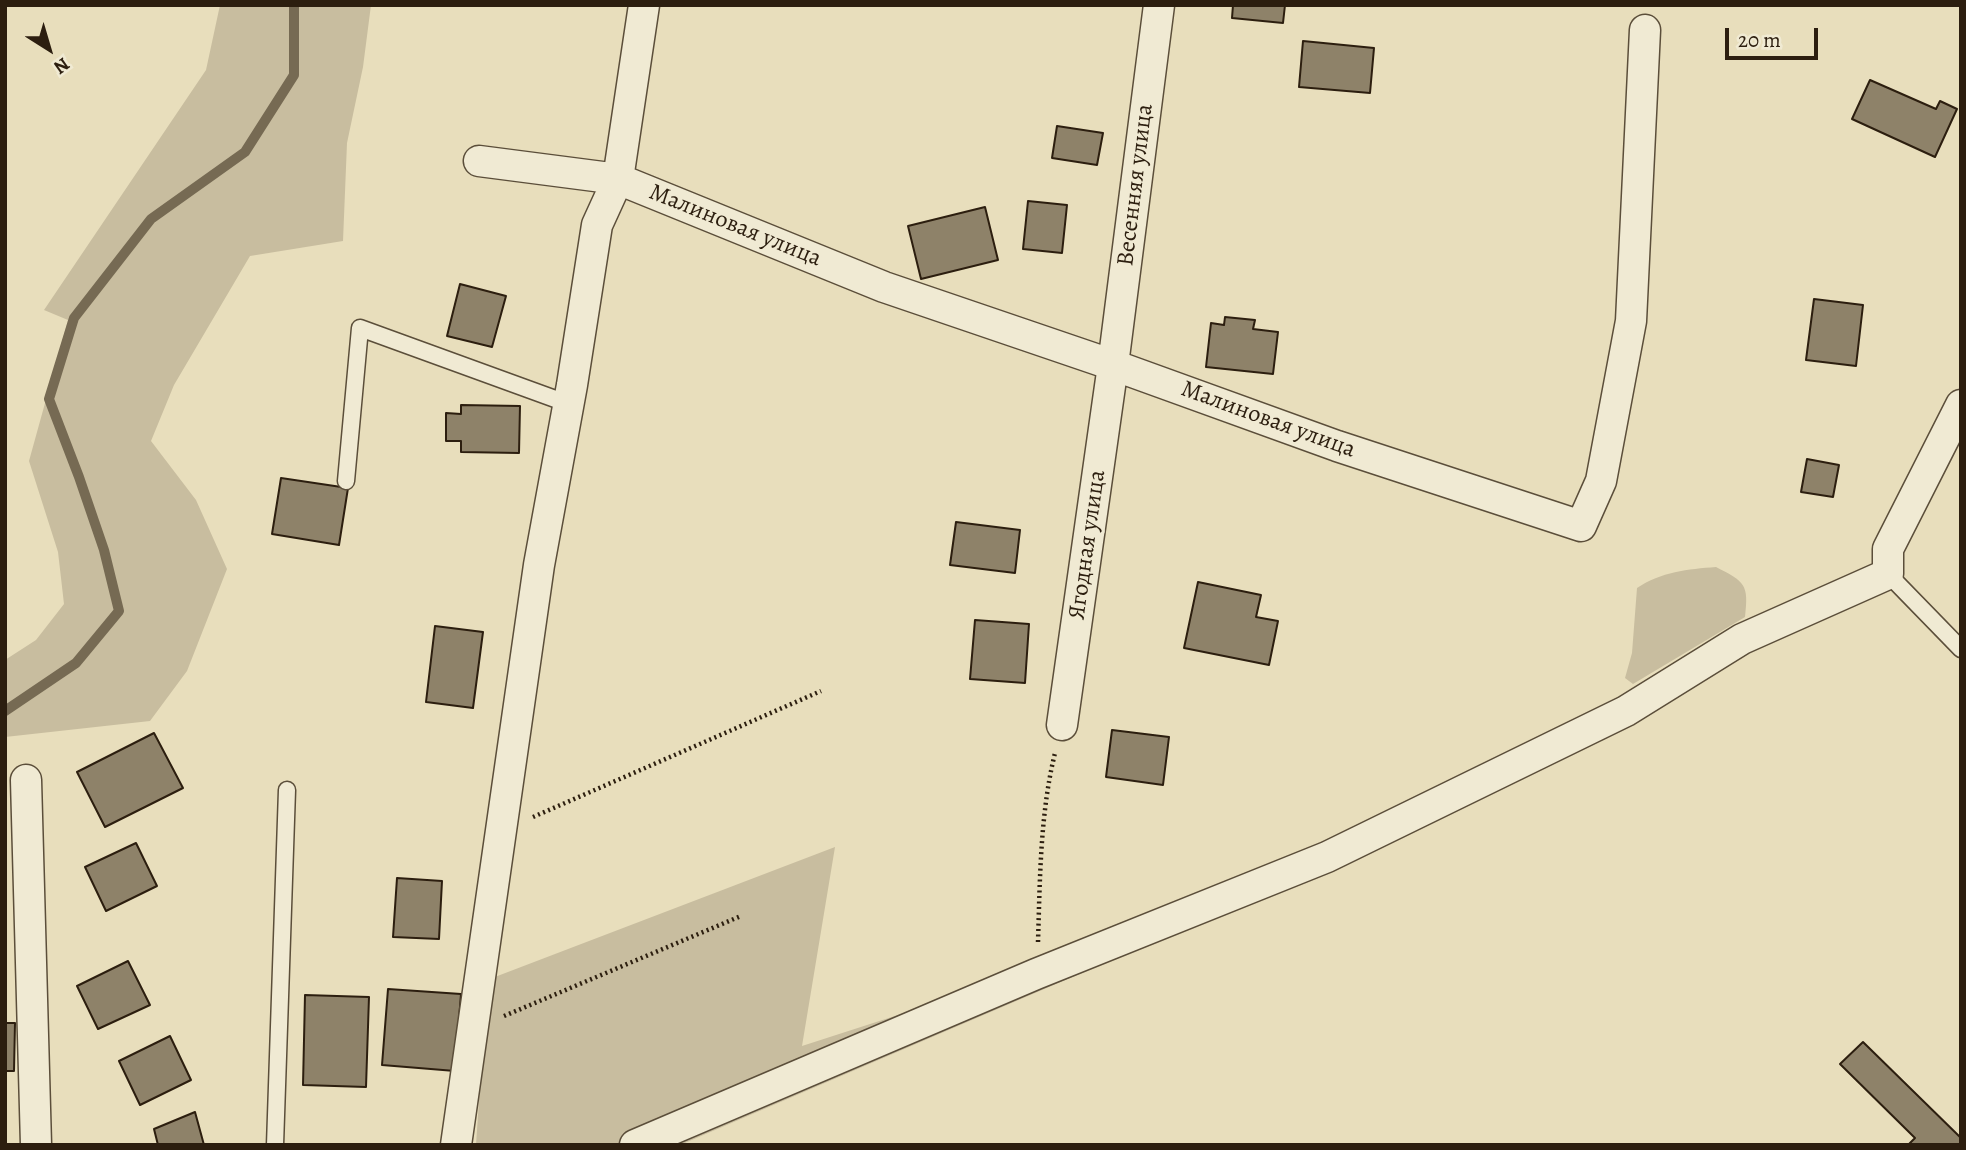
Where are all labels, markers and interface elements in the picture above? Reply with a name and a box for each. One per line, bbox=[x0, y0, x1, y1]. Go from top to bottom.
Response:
north arrow bbox=[14, 14, 84, 84]
scale bar bbox=[1728, 14, 1821, 58]
text: 20 m bbox=[1738, 26, 1781, 54]
text: N bbox=[48, 51, 75, 80]
street label: Весенняя улица bbox=[1112, 102, 1160, 268]
street label: Малиновая улица bbox=[645, 178, 825, 274]
street label: Малиновая улица bbox=[1177, 375, 1359, 465]
street label: Ягодная улица bbox=[1063, 468, 1113, 622]

